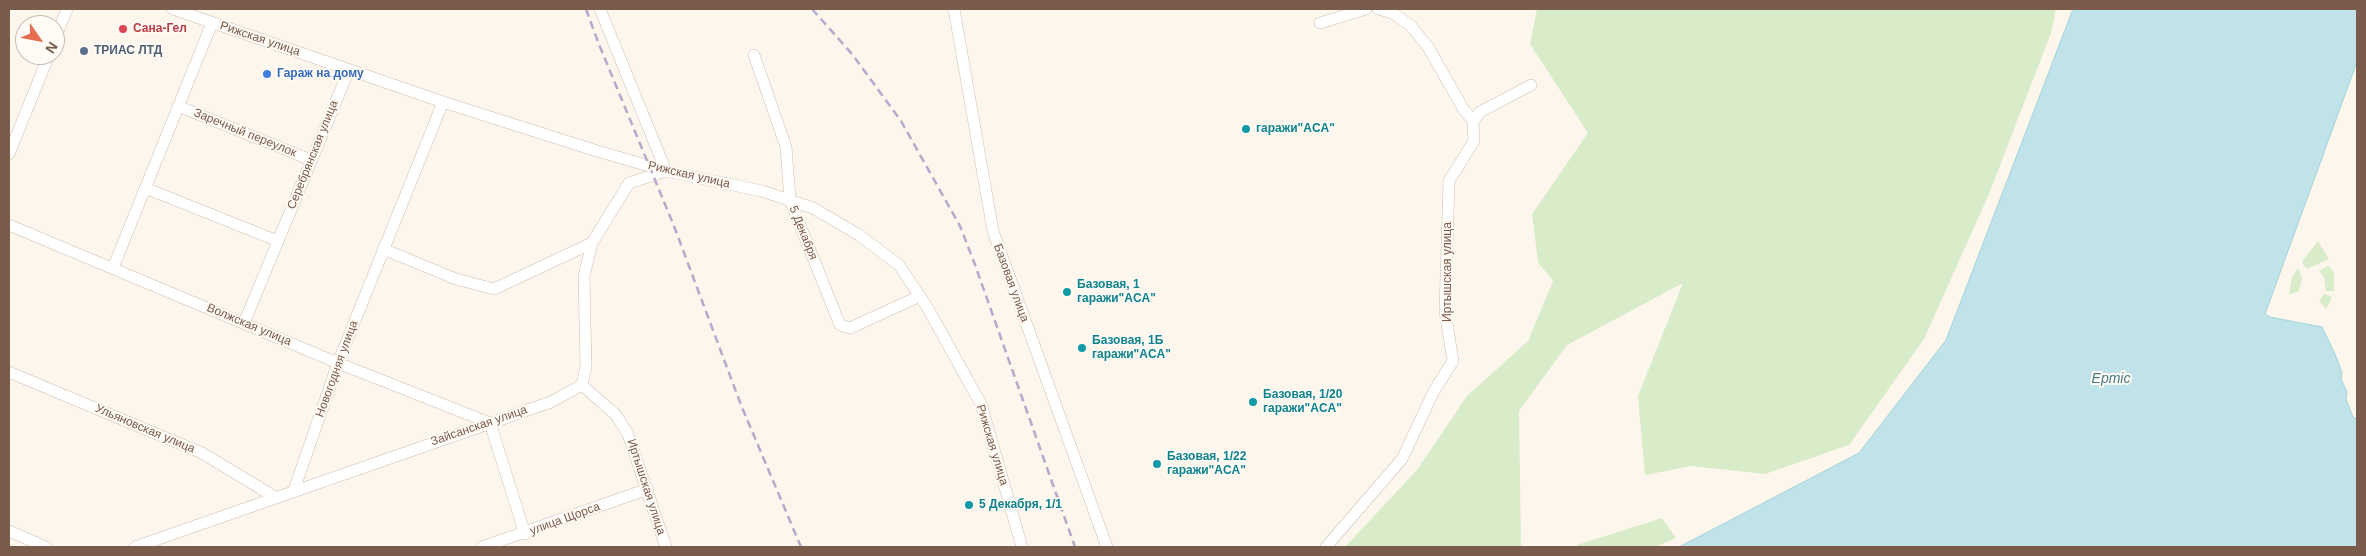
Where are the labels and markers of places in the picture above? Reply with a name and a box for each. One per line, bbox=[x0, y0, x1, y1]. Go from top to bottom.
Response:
place label: Сана-Гел bbox=[133, 22, 187, 36]
marker: Сана-Гел bbox=[117, 23, 129, 35]
place label: ТРИАС ЛТД bbox=[94, 44, 162, 58]
marker: ТРИАС ЛТД bbox=[78, 45, 90, 57]
place label: Гараж на дому bbox=[277, 67, 364, 81]
marker: Гараж на дому bbox=[261, 68, 273, 80]
place label: гаражи"ACА" bbox=[1256, 122, 1335, 136]
marker: гаражи"ACА" bbox=[1240, 123, 1252, 135]
place label: Базовая, 1 гаражи"ACА" bbox=[1077, 278, 1156, 306]
marker: Базовая, 1 гаражи"ACА" bbox=[1061, 286, 1073, 298]
place label: Базовая, 1Б гаражи"ACА" bbox=[1092, 334, 1171, 362]
marker: Базовая, 1Б гаражи"ACА" bbox=[1076, 342, 1088, 354]
place label: Базовая, 1/20 гаражи"ACА" bbox=[1263, 388, 1342, 416]
marker: Базовая, 1/20 гаражи"ACА" bbox=[1247, 396, 1259, 408]
place label: Базовая, 1/22 гаражи"ACА" bbox=[1167, 450, 1246, 478]
marker: Базовая, 1/22 гаражи"ACА" bbox=[1151, 458, 1163, 470]
place label: 5 Декабря, 1/1 bbox=[979, 498, 1062, 512]
marker: 5 Декабря, 1/1 bbox=[963, 499, 975, 511]

